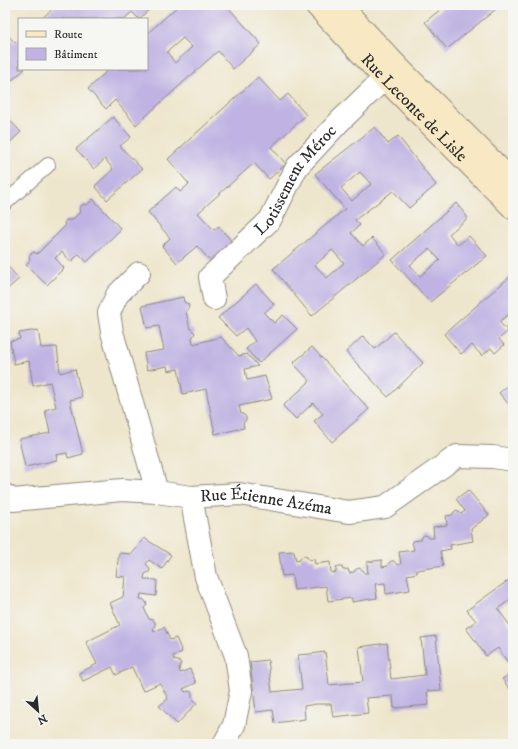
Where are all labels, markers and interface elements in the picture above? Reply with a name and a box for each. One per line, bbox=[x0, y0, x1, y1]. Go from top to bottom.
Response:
legend bbox=[18, 18, 148, 70]
text: Route bbox=[54, 27, 82, 42]
text: Bâtiment bbox=[54, 47, 98, 62]
street label: Rue Leconte de Lisle bbox=[356, 49, 472, 167]
street label: Lotissement Méroc bbox=[250, 120, 342, 240]
street label: Rue Étienne Azéma bbox=[200, 483, 334, 520]
north arrow bbox=[18, 691, 58, 731]
text: N bbox=[35, 711, 49, 727]

